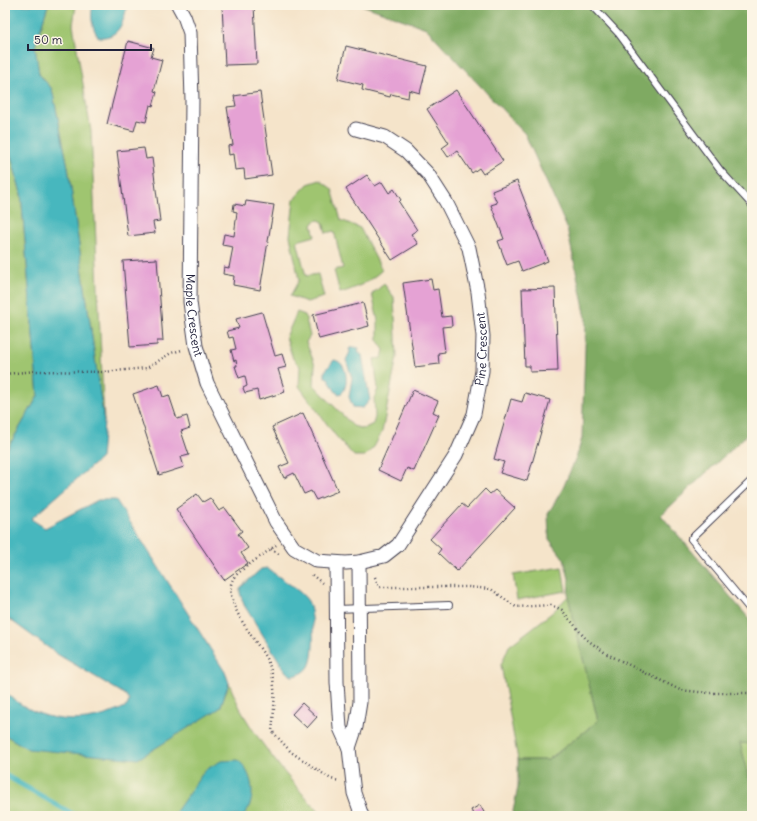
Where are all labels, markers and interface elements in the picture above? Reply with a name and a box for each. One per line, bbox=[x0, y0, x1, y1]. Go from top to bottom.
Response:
scale bar bbox=[28, 26, 151, 52]
text: 50 m bbox=[34, 32, 63, 47]
street label: Maple Crescent bbox=[183, 274, 207, 358]
street label: Pine Crescent bbox=[471, 312, 490, 387]

